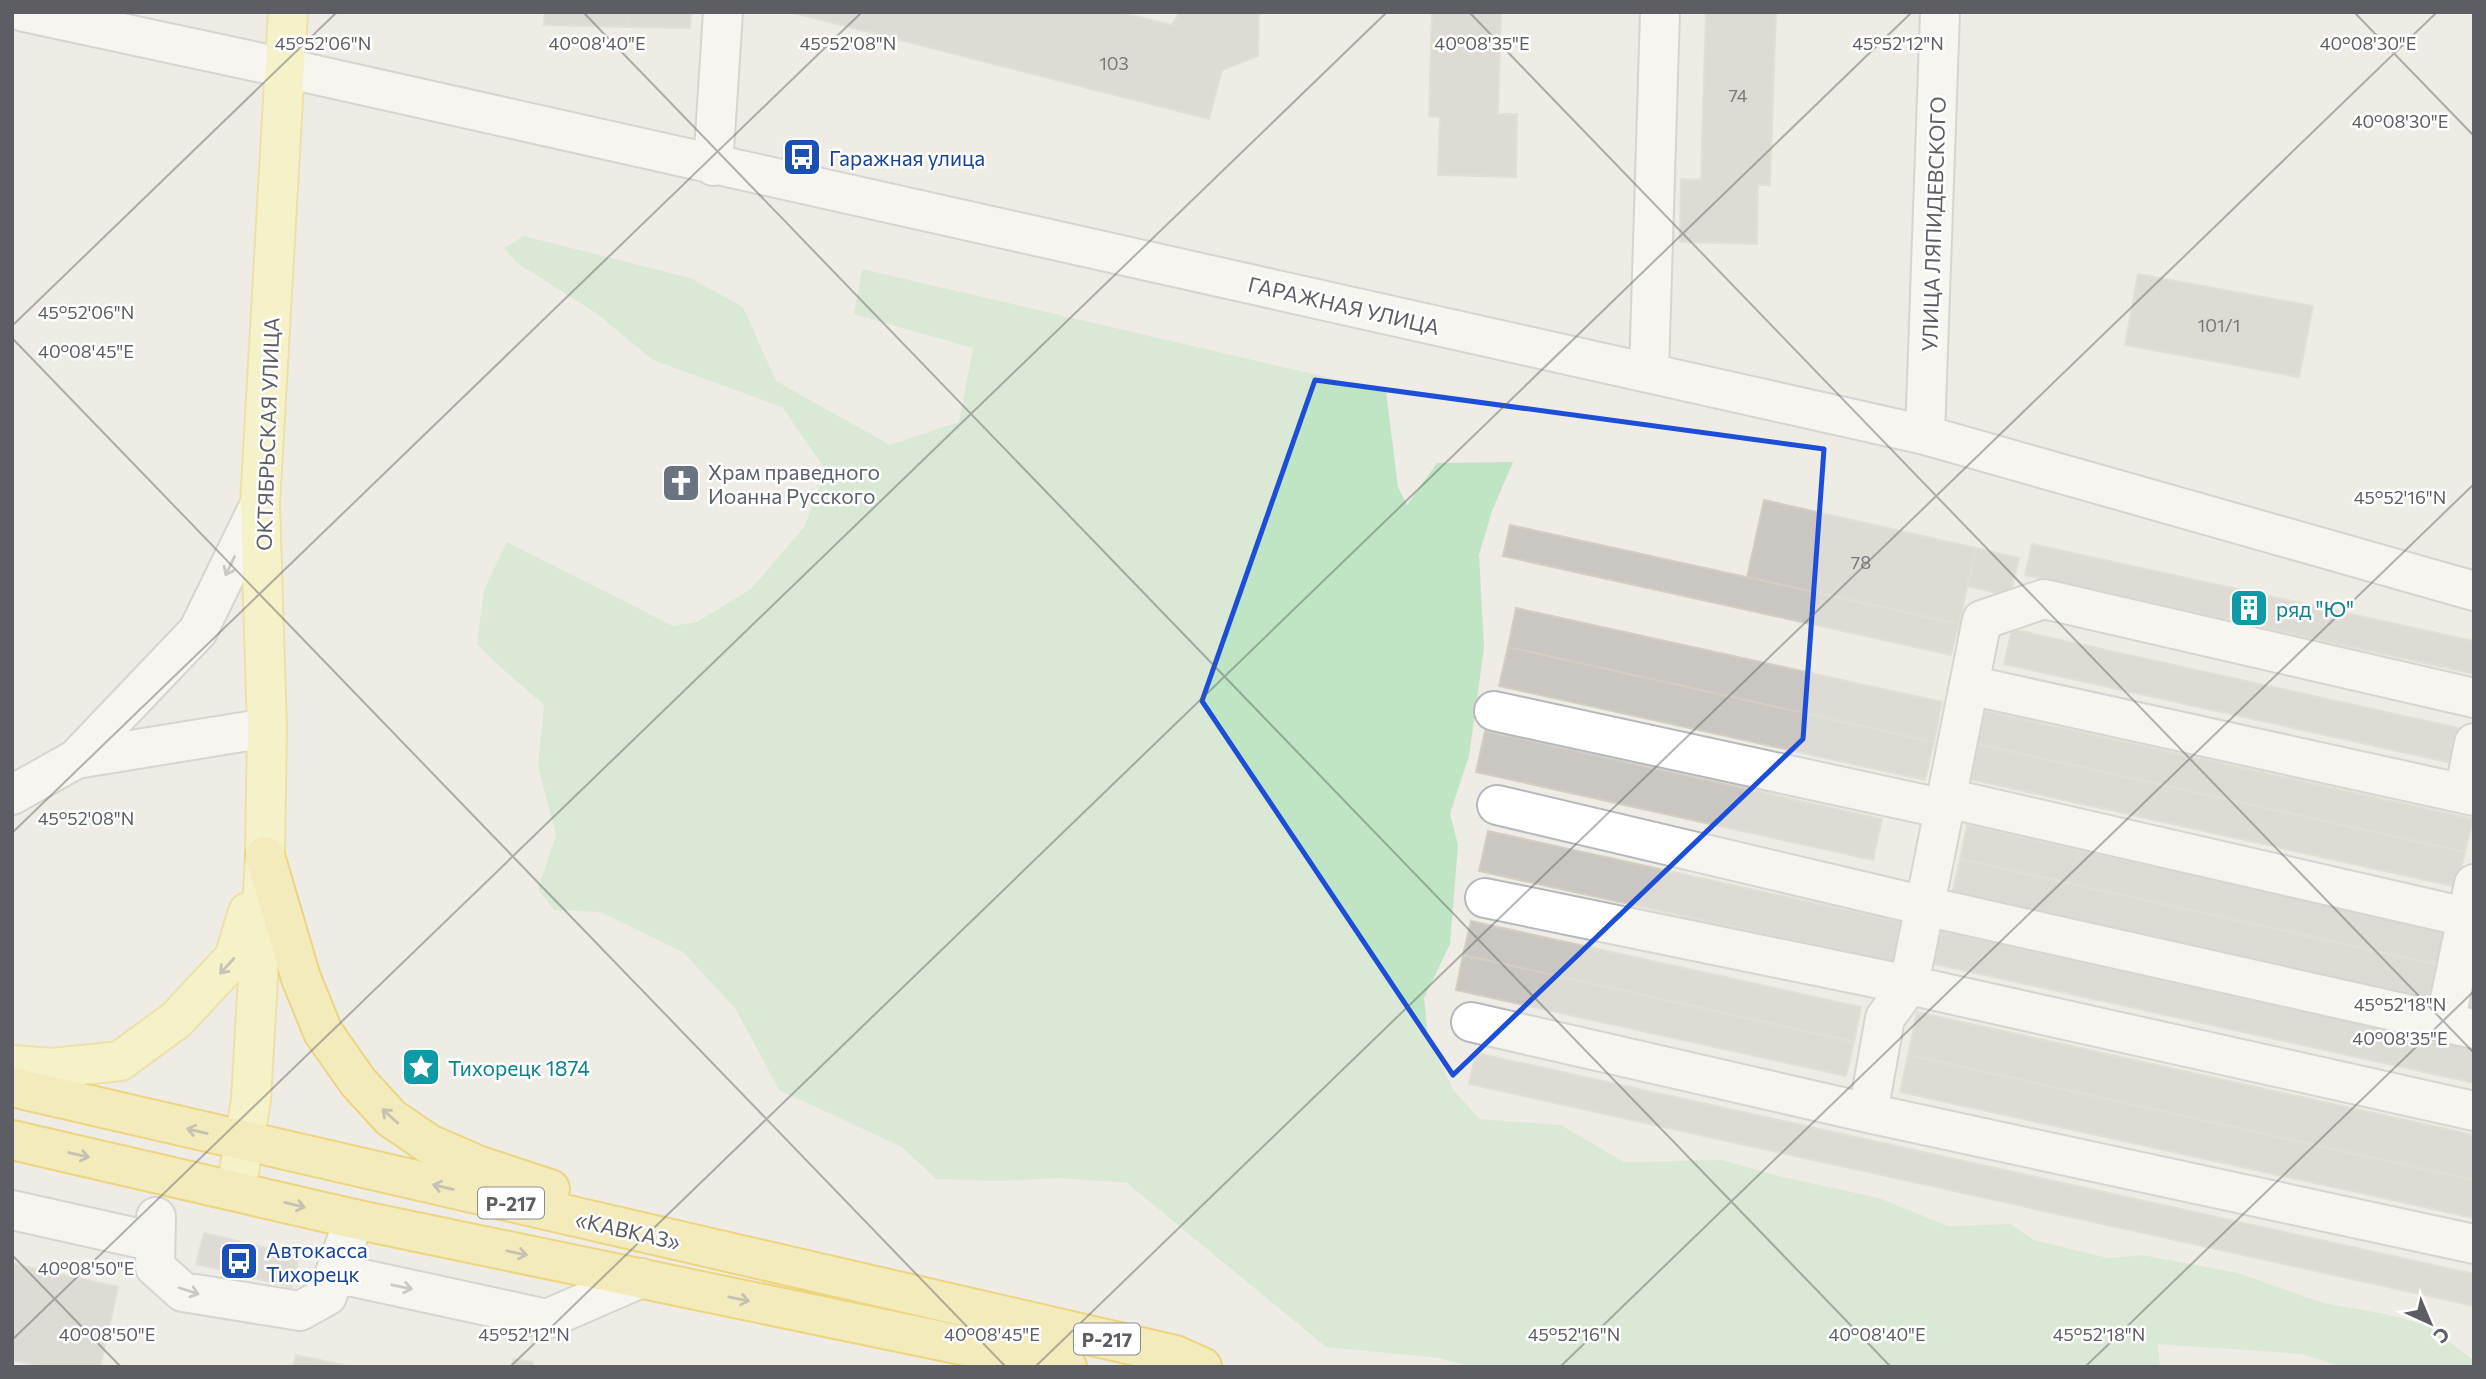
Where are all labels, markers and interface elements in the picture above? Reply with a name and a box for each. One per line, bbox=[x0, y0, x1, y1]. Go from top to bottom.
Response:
text: 45°52'06"N bbox=[275, 32, 371, 54]
text: 40°08'40"E bbox=[548, 32, 646, 54]
text: 45°52'08"N bbox=[800, 32, 896, 54]
text: 40°08'35"E bbox=[1434, 32, 1530, 54]
text: 45°52'12"N bbox=[1852, 32, 1944, 54]
text: 40°08'30"E bbox=[2320, 32, 2416, 54]
house number: 103 bbox=[1099, 52, 1129, 74]
house number: 74 bbox=[1728, 84, 1748, 106]
street label: УЛИЦА ЛЯПИДЕВСКОГО bbox=[1916, 96, 1950, 352]
text: 40°08'30"E bbox=[2352, 110, 2448, 132]
bus stop icon: Гаражная улица bbox=[781, 136, 823, 178]
place label: Гаражная улица bbox=[829, 145, 985, 170]
street label: ГАРАЖНАЯ УЛИЦА bbox=[1246, 271, 1442, 339]
text: 45°52'06"N bbox=[38, 301, 134, 323]
house number: 101/1 bbox=[2198, 314, 2240, 336]
street label: ОКТЯБРЬСКАЯ УЛИЦА bbox=[250, 317, 284, 551]
text: 40°08'45"E bbox=[38, 340, 134, 362]
place label: Храм праведного Иоанна Русского bbox=[708, 459, 880, 508]
church icon: Храм праведного Иоанна Русского bbox=[660, 462, 702, 504]
text: 45°52'16"N bbox=[2354, 486, 2446, 508]
house number: 78 bbox=[1851, 551, 1871, 573]
one-way arrow bbox=[222, 555, 236, 576]
building icon: ряд "Ю" bbox=[2228, 587, 2270, 629]
place label: ряд "Ю" bbox=[2276, 596, 2354, 621]
text: 45°52'08"N bbox=[38, 807, 134, 829]
one-way arrow bbox=[218, 957, 235, 974]
text: 45°52'18"N bbox=[2354, 993, 2446, 1015]
text: 40°08'35"E bbox=[2352, 1027, 2448, 1049]
place icon: Тихорецк 1874 bbox=[400, 1046, 442, 1088]
place label: Тихорецк 1874 bbox=[448, 1055, 590, 1080]
one-way arrow bbox=[382, 1107, 399, 1124]
one-way arrow bbox=[186, 1124, 209, 1137]
one-way arrow bbox=[67, 1149, 90, 1162]
one-way arrow bbox=[432, 1180, 455, 1194]
road number: Р-217 bbox=[478, 1188, 544, 1218]
one-way arrow bbox=[283, 1198, 306, 1212]
street label: «КАВКАЗ» bbox=[573, 1206, 683, 1254]
place label: Автокасса Тихорецк bbox=[266, 1237, 368, 1286]
bus stop icon: Автокасса Тихорецк bbox=[218, 1240, 260, 1282]
one-way arrow bbox=[505, 1246, 528, 1260]
text: 40°08'50"E bbox=[38, 1257, 134, 1279]
one-way arrow bbox=[390, 1281, 413, 1294]
one-way arrow bbox=[177, 1286, 199, 1298]
north arrow bbox=[2395, 1288, 2465, 1358]
one-way arrow bbox=[727, 1292, 750, 1306]
text: 40°08'50"E bbox=[59, 1323, 155, 1345]
text: 45°52'12"N bbox=[478, 1323, 570, 1345]
text: 40°08'45"E bbox=[944, 1323, 1040, 1345]
text: 45°52'16"N bbox=[1528, 1323, 1620, 1345]
text: 40°08'40"E bbox=[1828, 1323, 1926, 1345]
text: 45°52'18"N bbox=[2053, 1323, 2145, 1345]
text: С bbox=[2429, 1323, 2455, 1348]
road number: Р-217 bbox=[1074, 1324, 1140, 1354]

